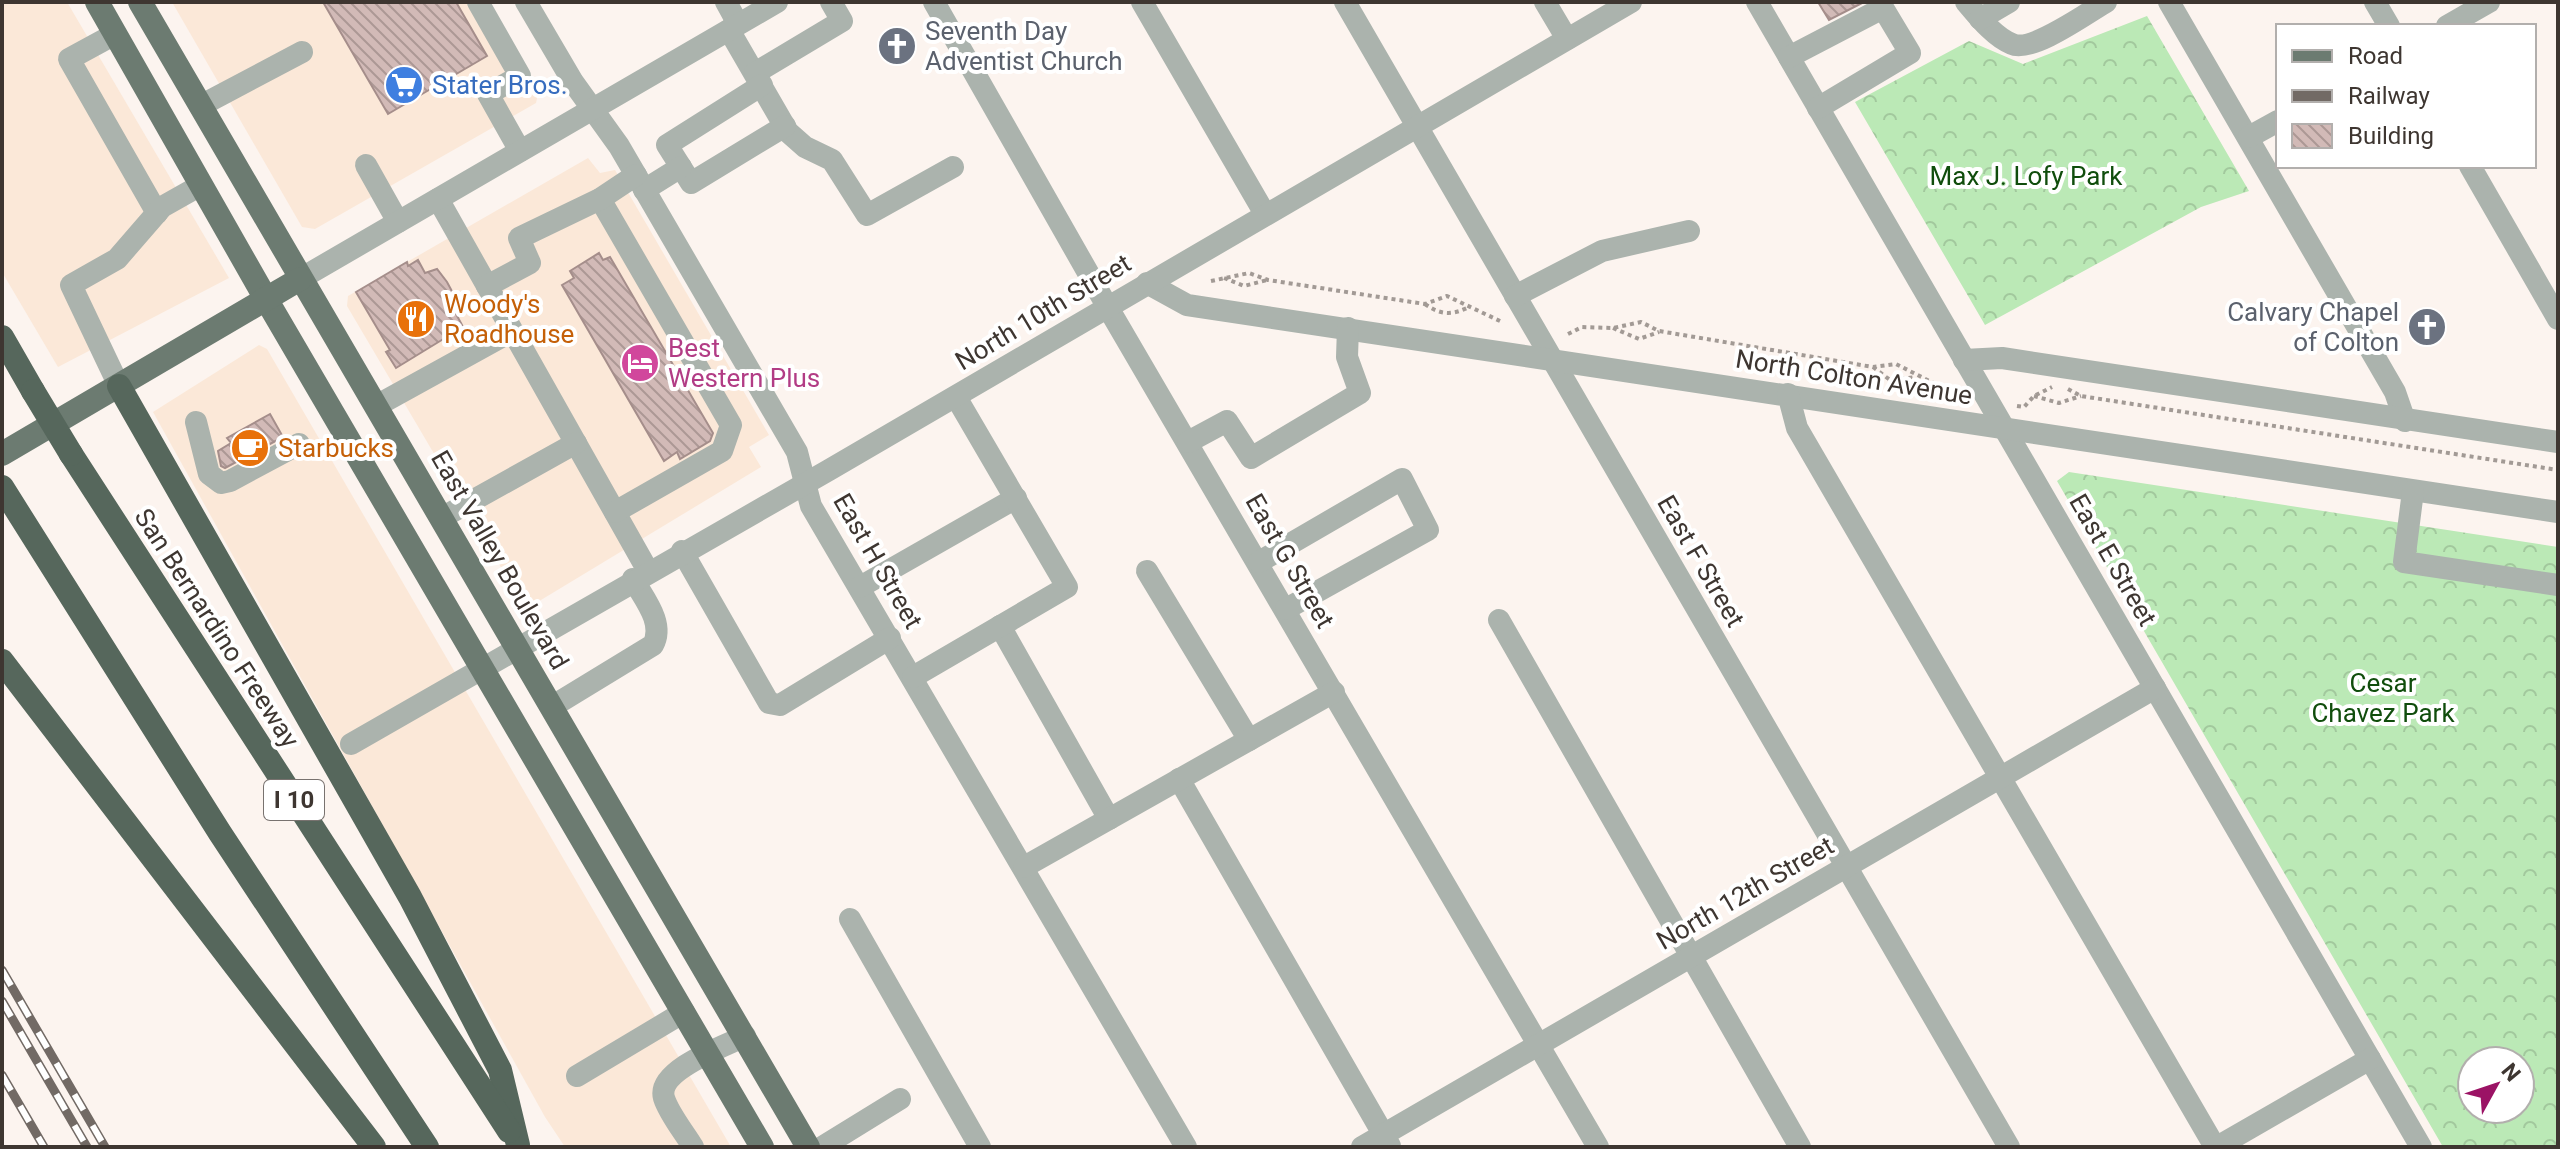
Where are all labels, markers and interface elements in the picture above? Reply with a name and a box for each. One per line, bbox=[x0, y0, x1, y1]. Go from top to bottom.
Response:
place label: Seventh Day Adventist Church bbox=[925, 16, 1122, 76]
legend bbox=[2276, 24, 2536, 168]
church icon: Seventh Day Adventist Church bbox=[876, 25, 918, 67]
text: Road bbox=[2348, 42, 2403, 70]
supermarket icon: Stater Bros. bbox=[383, 64, 425, 106]
place label: Stater Bros. bbox=[432, 70, 568, 100]
text: Railway bbox=[2348, 82, 2430, 110]
text: Building bbox=[2348, 122, 2434, 150]
park label: Max J. Lofy Park bbox=[1930, 161, 2123, 191]
street label: North 10th Street bbox=[950, 248, 1136, 376]
place label: Woody's Roadhouse bbox=[444, 289, 574, 349]
place label: Calvary Chapel of Colton bbox=[2227, 297, 2399, 357]
restaurant icon: Woody's Roadhouse bbox=[395, 298, 437, 340]
church icon: Calvary Chapel of Colton bbox=[2406, 306, 2448, 348]
place label: Best Western Plus bbox=[668, 333, 820, 393]
hotel icon: Best Western Plus bbox=[619, 342, 661, 384]
street label: North Colton Avenue bbox=[1734, 343, 1974, 411]
cafe icon: Starbucks bbox=[229, 427, 271, 469]
place label: Starbucks bbox=[278, 433, 394, 463]
street label: East Valley Boulevard bbox=[425, 445, 575, 675]
street label: East H Street bbox=[827, 488, 929, 634]
street label: East G Street bbox=[1239, 489, 1341, 633]
street label: East E Street bbox=[2063, 489, 2163, 631]
street label: East F Street bbox=[1651, 490, 1751, 632]
street label: San Bernardino Freeway bbox=[128, 503, 306, 753]
park label: Cesar Chavez Park bbox=[2311, 668, 2455, 728]
road number: I 10 bbox=[264, 780, 324, 820]
street label: North 12th Street bbox=[1651, 830, 1839, 956]
north arrow bbox=[2456, 1045, 2536, 1125]
text: N bbox=[2496, 1058, 2526, 1086]

